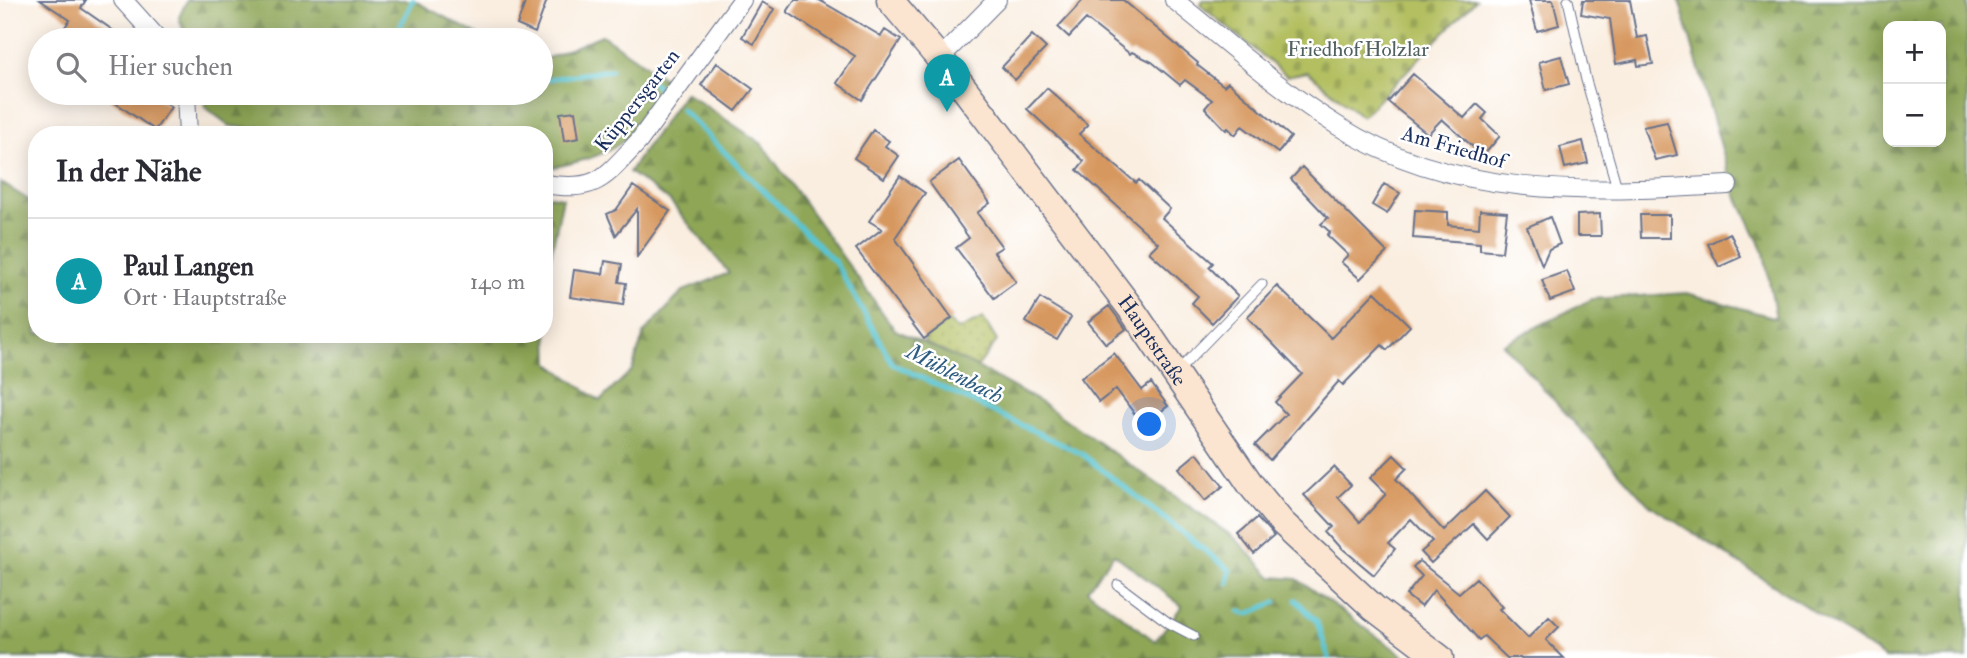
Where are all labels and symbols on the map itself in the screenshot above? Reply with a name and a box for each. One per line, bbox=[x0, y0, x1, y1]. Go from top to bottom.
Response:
park label: Friedhof Holzlar bbox=[1287, 36, 1429, 63]
street label: Küppersgarten bbox=[589, 43, 686, 157]
pin: A bbox=[924, 54, 970, 112]
street label: Am Friedhof bbox=[1398, 119, 1512, 176]
street label: Hauptstraße bbox=[1111, 290, 1193, 392]
water label: Mühlenbach bbox=[900, 336, 1008, 410]
your location bbox=[1132, 407, 1166, 441]

